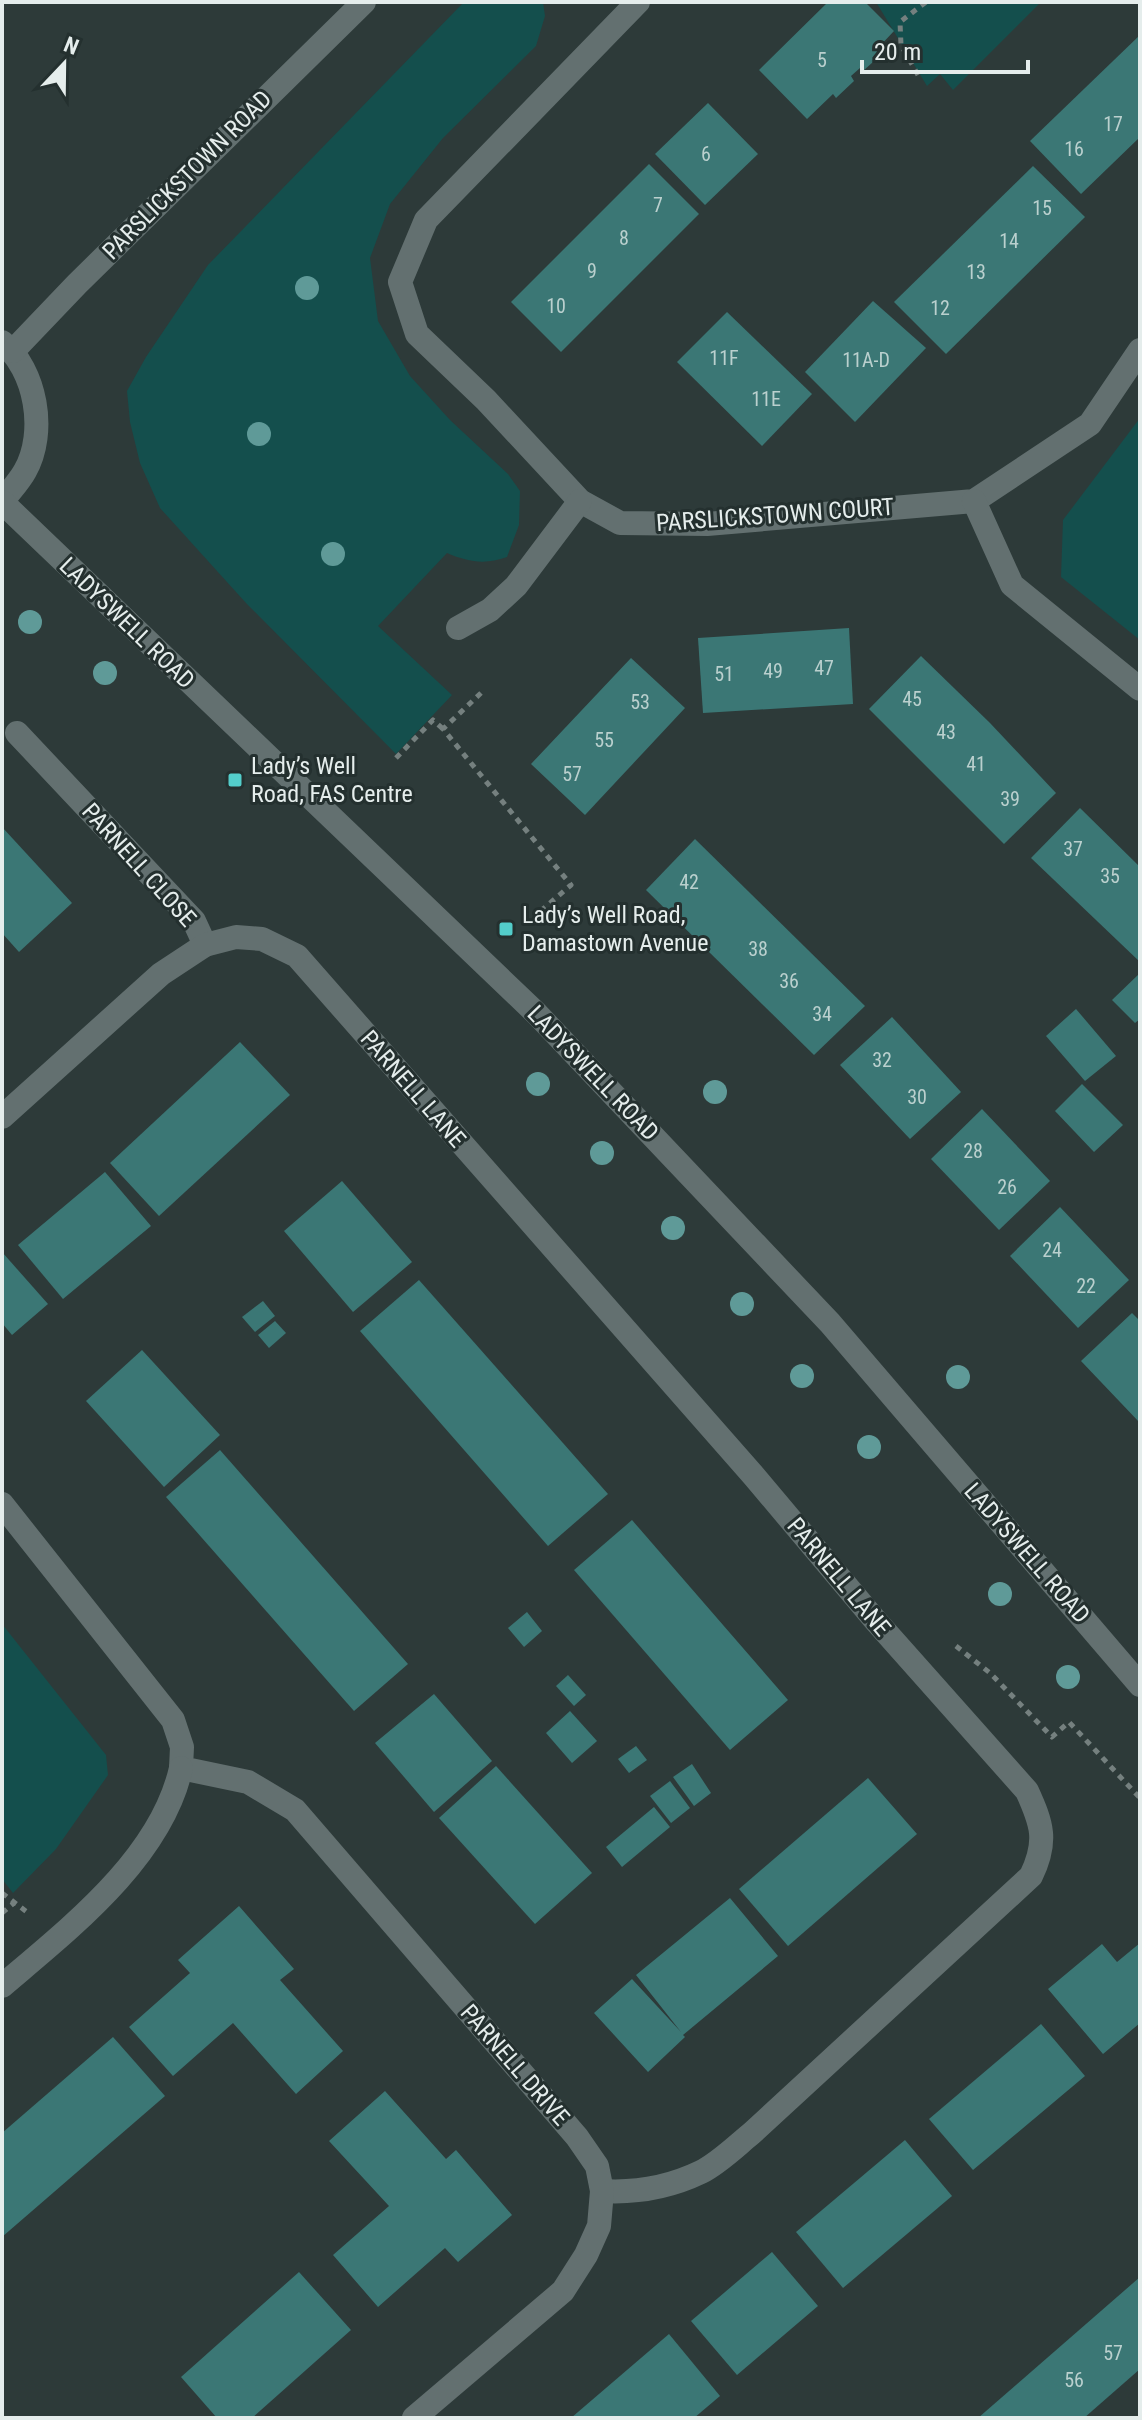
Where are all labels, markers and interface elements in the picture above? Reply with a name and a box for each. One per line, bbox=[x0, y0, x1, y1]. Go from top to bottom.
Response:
north arrow bbox=[24, 24, 104, 104]
scale bar bbox=[862, 24, 1028, 74]
text: N bbox=[60, 32, 82, 60]
text: 20 m bbox=[874, 38, 921, 66]
house number: 5 bbox=[817, 48, 827, 72]
street label: PARSLICKSTOWN ROAD bbox=[97, 85, 277, 265]
house number: 17 bbox=[1103, 112, 1123, 136]
house number: 16 bbox=[1064, 137, 1084, 161]
house number: 6 bbox=[701, 142, 711, 166]
house number: 7 bbox=[653, 193, 663, 217]
house number: 15 bbox=[1032, 196, 1052, 220]
house number: 8 bbox=[619, 226, 629, 250]
house number: 14 bbox=[999, 229, 1019, 253]
house number: 9 bbox=[587, 259, 597, 283]
house number: 13 bbox=[966, 260, 986, 284]
house number: 10 bbox=[546, 294, 566, 318]
house number: 12 bbox=[930, 296, 950, 320]
house number: 11F bbox=[709, 346, 739, 370]
house number: 11A-D bbox=[842, 348, 890, 372]
house number: 11E bbox=[751, 387, 781, 411]
street label: PARSLICKSTOWN COURT bbox=[655, 493, 895, 537]
street label: LADYSWELL ROAD bbox=[54, 552, 200, 694]
house number: 47 bbox=[814, 656, 834, 680]
house number: 49 bbox=[763, 659, 783, 683]
house number: 51 bbox=[714, 662, 734, 686]
house number: 45 bbox=[902, 687, 922, 711]
house number: 53 bbox=[630, 690, 650, 714]
house number: 43 bbox=[936, 720, 956, 744]
house number: 55 bbox=[594, 728, 614, 752]
place label: Lady’s Well Road, FAS Centre bbox=[251, 752, 413, 808]
house number: 41 bbox=[966, 752, 986, 776]
house number: 57 bbox=[562, 762, 582, 786]
marker: Lady’s Well Road, FAS Centre bbox=[226, 771, 244, 789]
house number: 39 bbox=[1000, 787, 1020, 811]
street label: PARNELL CLOSE bbox=[76, 797, 202, 933]
house number: 37 bbox=[1063, 837, 1083, 861]
house number: 35 bbox=[1100, 864, 1120, 888]
house number: 42 bbox=[679, 870, 699, 894]
place label: Lady’s Well Road, Damastown Avenue bbox=[522, 901, 708, 957]
marker: Lady’s Well Road, Damastown Avenue bbox=[497, 920, 515, 938]
house number: 38 bbox=[748, 937, 768, 961]
house number: 36 bbox=[779, 969, 799, 993]
street label: LADYSWELL ROAD bbox=[522, 1000, 664, 1146]
house number: 34 bbox=[812, 1002, 832, 1026]
street label: PARNELL LANE bbox=[355, 1025, 471, 1153]
house number: 32 bbox=[872, 1048, 892, 1072]
house number: 30 bbox=[907, 1085, 927, 1109]
house number: 28 bbox=[963, 1139, 983, 1163]
house number: 26 bbox=[997, 1175, 1017, 1199]
house number: 24 bbox=[1042, 1238, 1062, 1262]
house number: 22 bbox=[1076, 1274, 1096, 1298]
street label: LADYSWELL ROAD bbox=[959, 1477, 1095, 1629]
street label: PARNELL LANE bbox=[781, 1512, 897, 1642]
street label: PARNELL DRIVE bbox=[455, 1999, 575, 2131]
house number: 57 bbox=[1103, 2341, 1123, 2365]
house number: 56 bbox=[1064, 2368, 1084, 2392]

